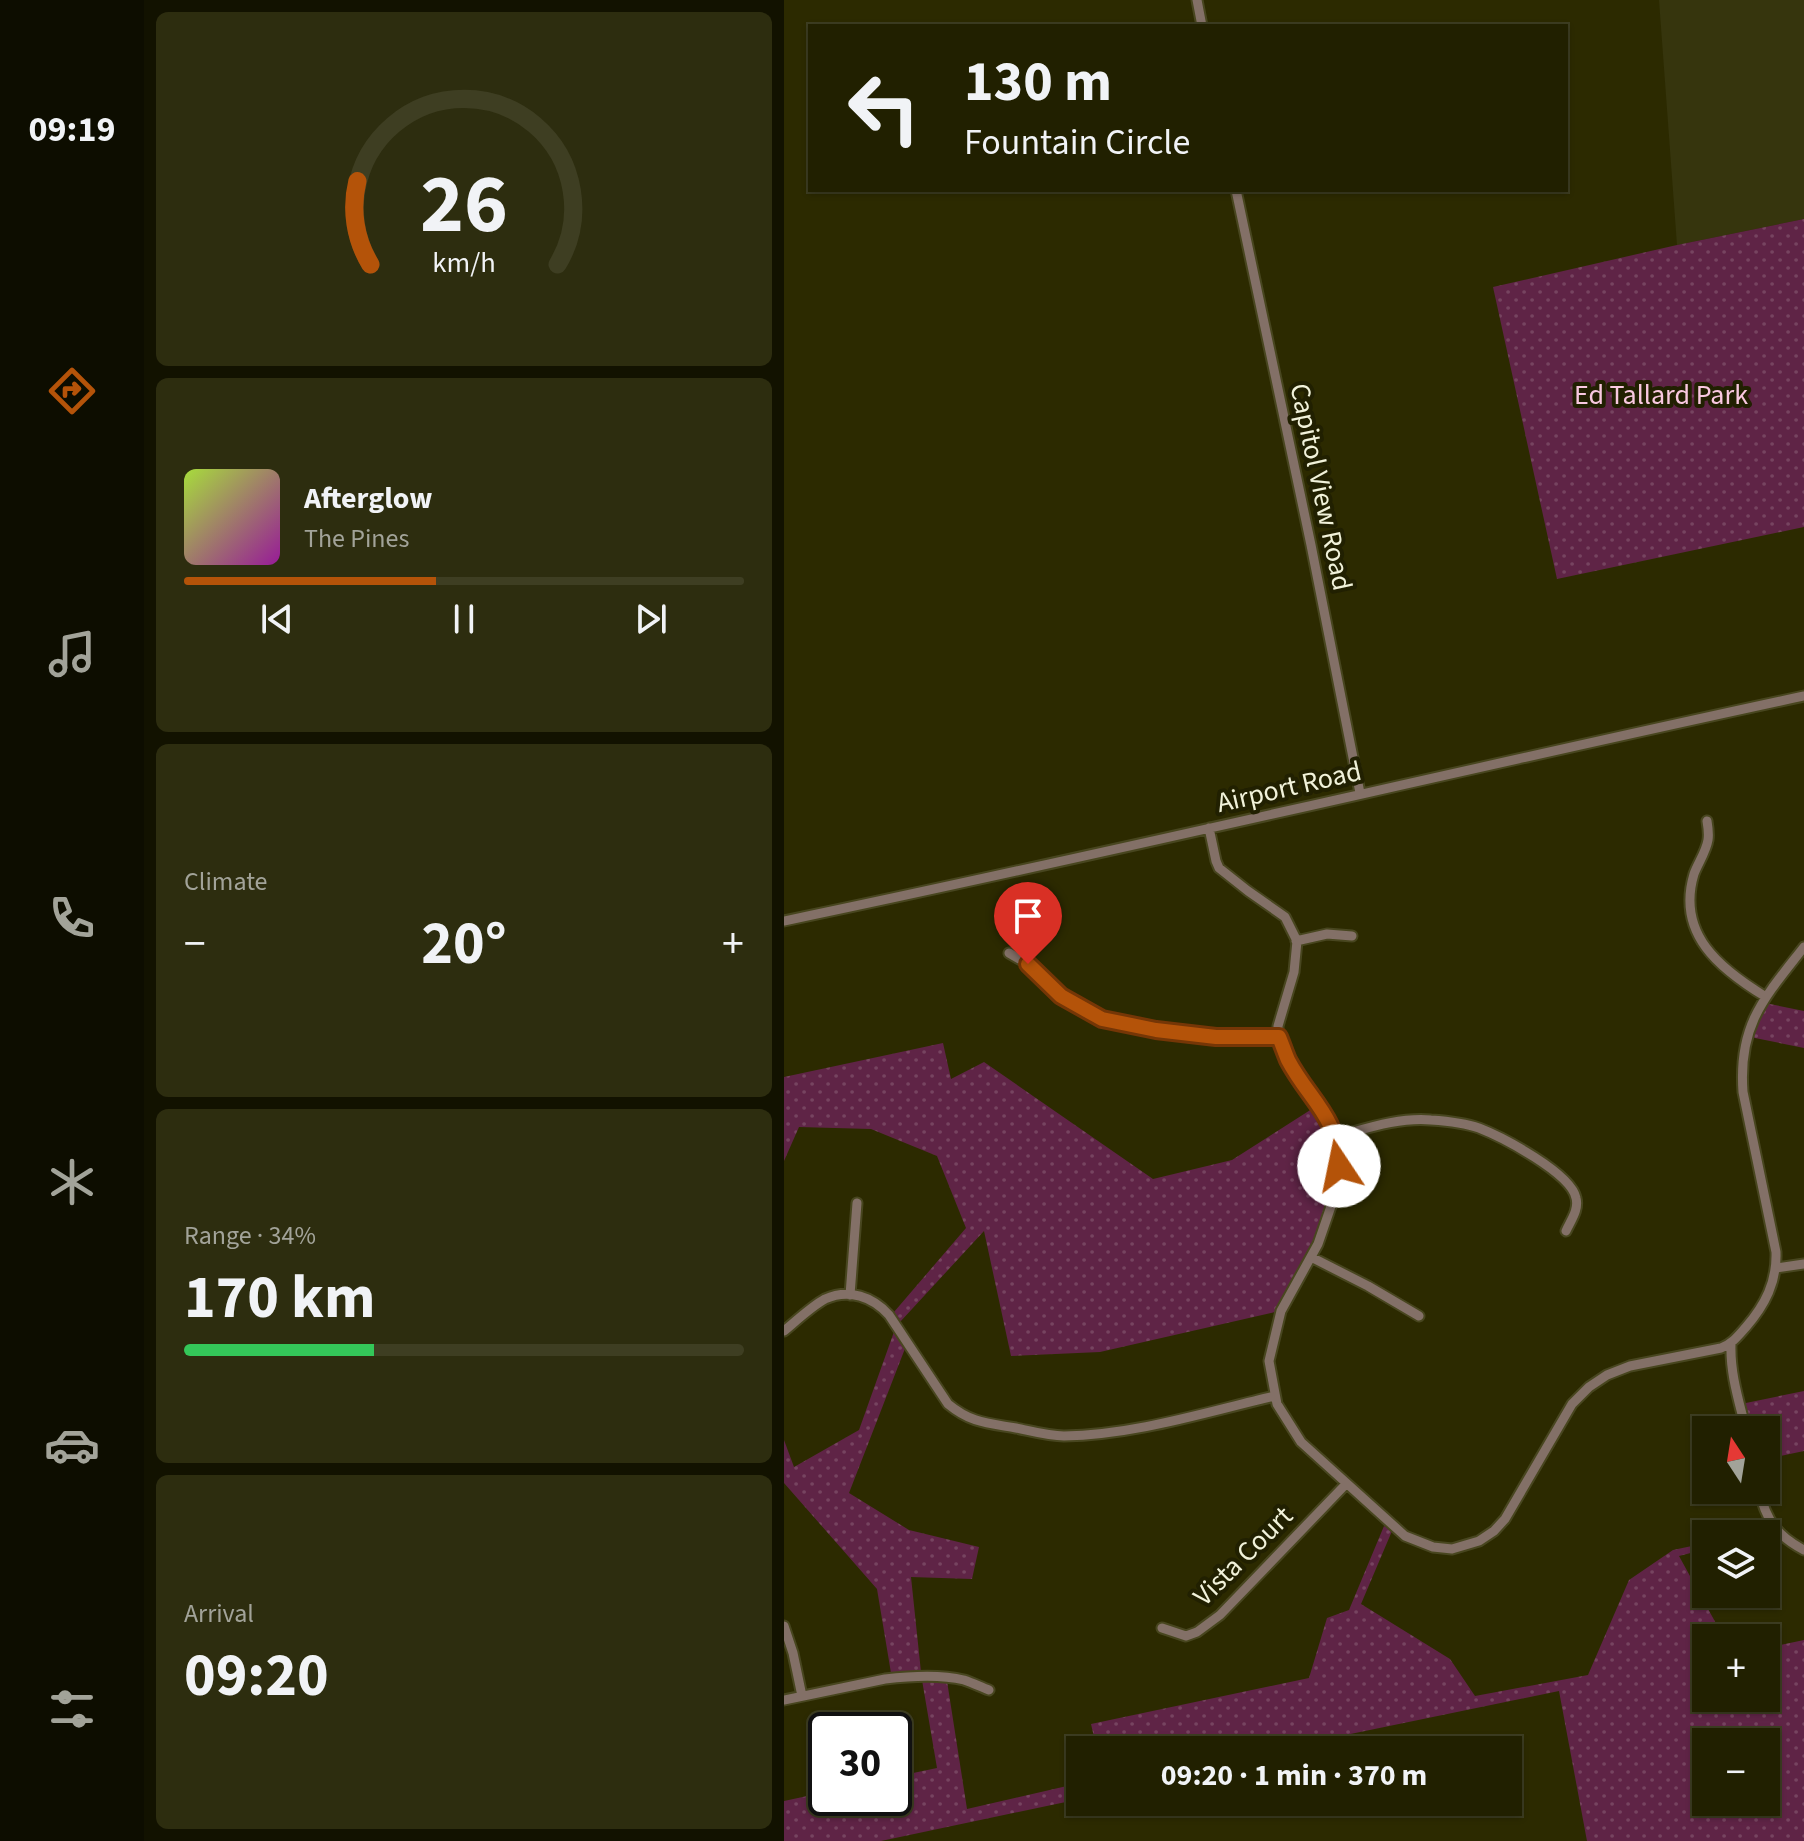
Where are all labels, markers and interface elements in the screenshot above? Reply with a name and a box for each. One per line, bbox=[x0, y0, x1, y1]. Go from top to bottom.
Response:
text: 130 m bbox=[964, 43, 1112, 122]
icon: left bbox=[832, 56, 936, 160]
text: 09:19 bbox=[29, 104, 115, 155]
text: Fountain Circle bbox=[964, 117, 1190, 168]
text: 26 bbox=[420, 145, 508, 263]
text: km/h bbox=[432, 243, 496, 283]
icon: directions bbox=[44, 363, 100, 419]
park label: Ed Tallard Park bbox=[1574, 375, 1748, 415]
street label: Capitol View Road bbox=[1280, 380, 1362, 594]
text: Afterglow bbox=[304, 477, 432, 520]
text: The Pines bbox=[304, 520, 409, 557]
icon: previous bbox=[255, 597, 299, 641]
icon: pause bbox=[442, 597, 486, 641]
icon: next bbox=[629, 597, 673, 641]
icon: music bbox=[44, 626, 100, 682]
street label: Airport Road bbox=[1213, 751, 1365, 823]
text: Climate bbox=[184, 863, 268, 900]
pin bbox=[994, 882, 1062, 964]
icon: phone bbox=[44, 890, 100, 946]
icon: arrive bbox=[1006, 894, 1050, 938]
text: 20° bbox=[421, 902, 507, 987]
text: − bbox=[184, 913, 206, 976]
text: + bbox=[722, 913, 744, 976]
position arrow bbox=[1297, 1124, 1381, 1208]
icon: climate bbox=[44, 1154, 100, 1210]
text: Range · 34% bbox=[184, 1217, 316, 1254]
text: 170 km bbox=[184, 1256, 375, 1341]
north arrow bbox=[1692, 1416, 1780, 1504]
map controls bbox=[1692, 1416, 1780, 1816]
icon: car bbox=[44, 1417, 100, 1473]
street label: Vista Court bbox=[1184, 1497, 1302, 1615]
button: layers bbox=[1692, 1520, 1780, 1608]
text: Arrival bbox=[184, 1595, 254, 1632]
button: + bbox=[1692, 1624, 1780, 1712]
text: 09:20 bbox=[184, 1634, 329, 1719]
icon: filters bbox=[44, 1681, 100, 1737]
speed limit sign: 30 bbox=[808, 1712, 912, 1816]
button: − bbox=[1692, 1728, 1780, 1816]
text: 09:20 · 1 min · 370 m bbox=[1161, 1754, 1427, 1797]

